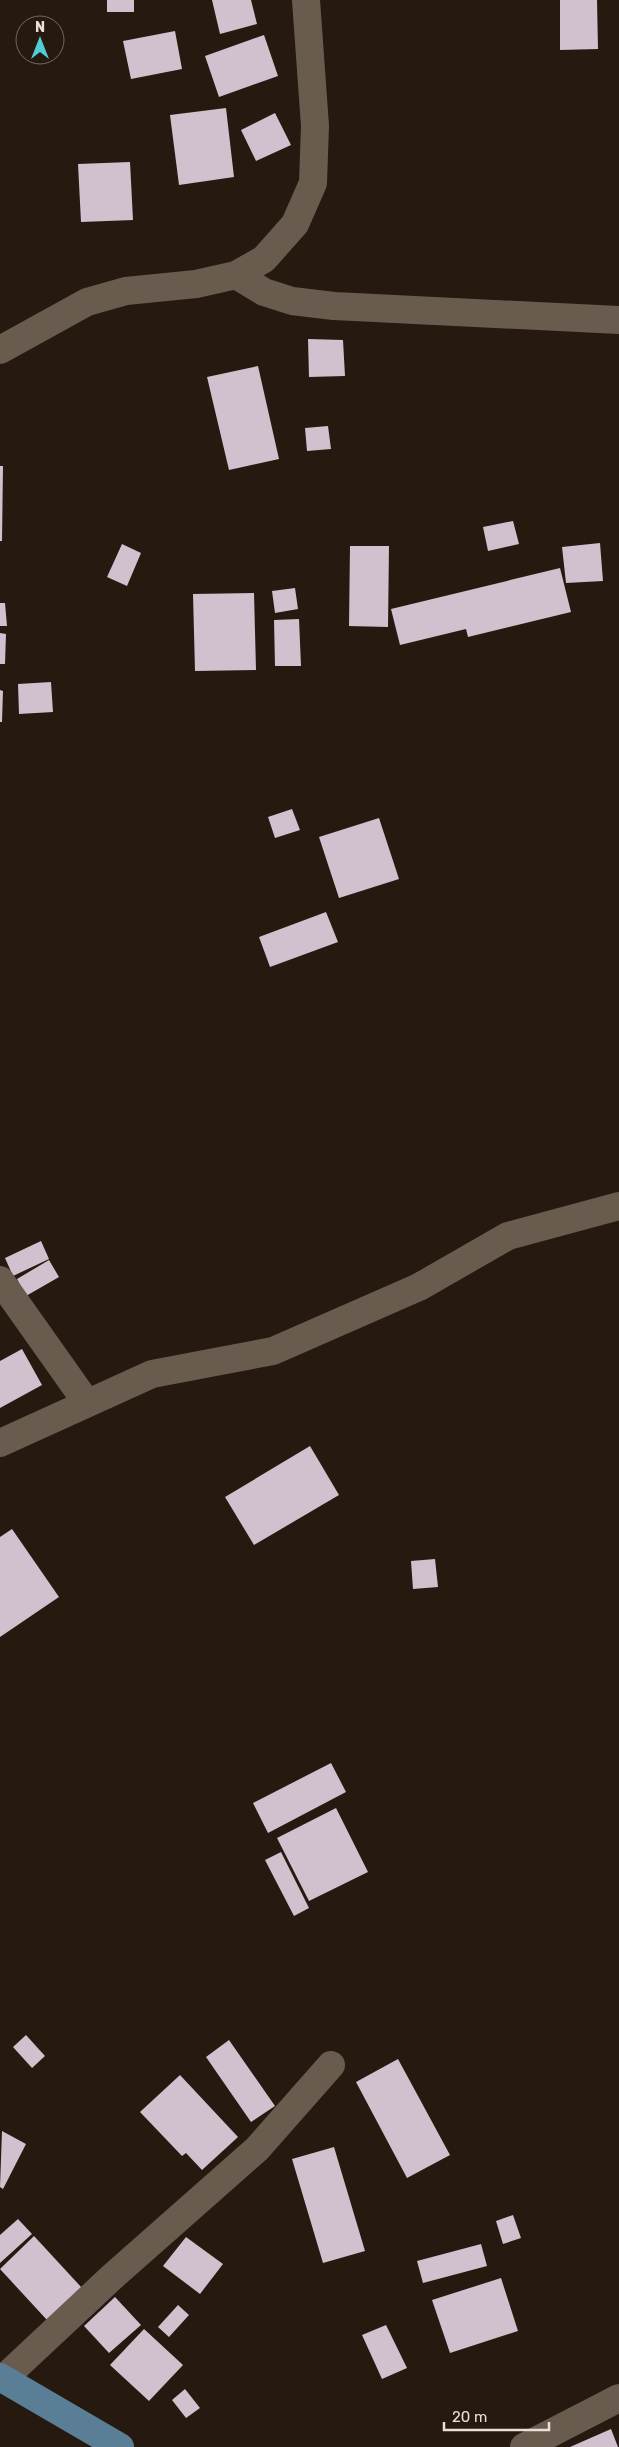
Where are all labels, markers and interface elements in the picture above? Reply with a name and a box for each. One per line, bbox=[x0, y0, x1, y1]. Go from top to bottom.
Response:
north arrow bbox=[15, 15, 65, 65]
text: N bbox=[35, 19, 45, 36]
scale bar bbox=[444, 2400, 549, 2432]
text: 20 m bbox=[452, 2408, 487, 2426]

